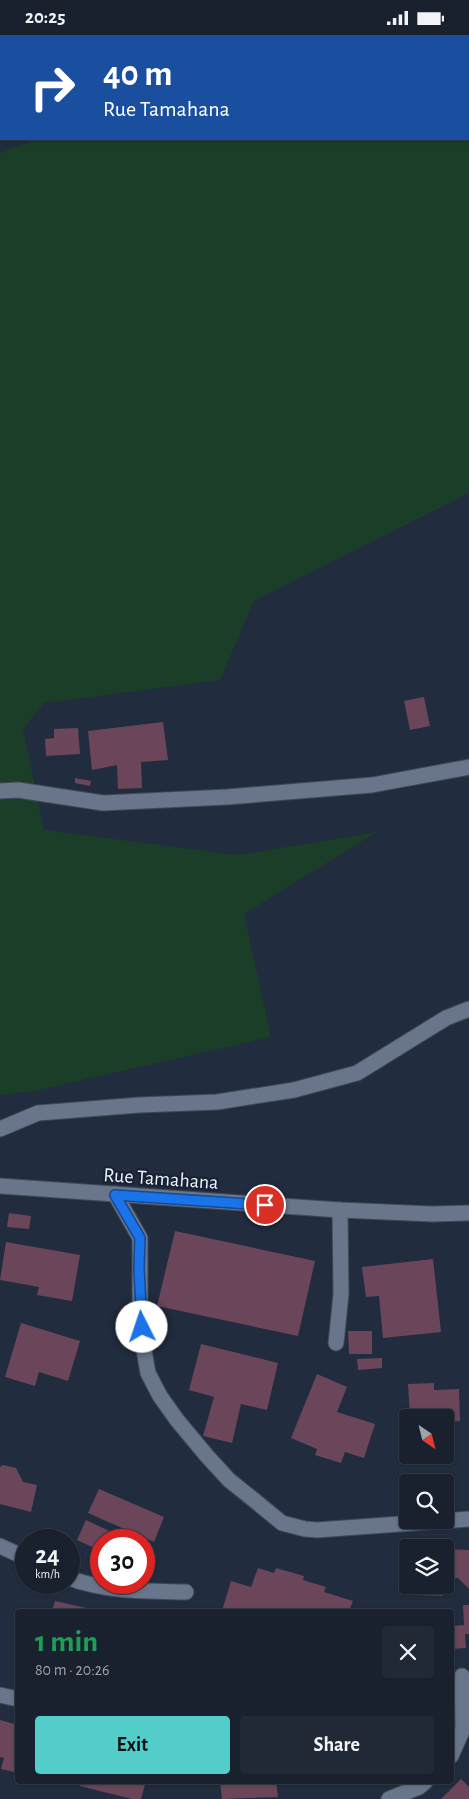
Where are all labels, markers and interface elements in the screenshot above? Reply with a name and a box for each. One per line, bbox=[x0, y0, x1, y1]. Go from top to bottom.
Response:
text: 20:25 bbox=[25, 8, 65, 27]
icon: right bbox=[20, 55, 85, 120]
text: 40 m bbox=[103, 57, 172, 92]
text: Rue Tamahana bbox=[103, 98, 230, 120]
street label: Rue Tamahana bbox=[103, 1165, 219, 1193]
pin bbox=[244, 1184, 286, 1226]
icon: arrive bbox=[251, 1191, 279, 1219]
position arrow bbox=[115, 1300, 167, 1352]
north arrow bbox=[399, 1409, 454, 1464]
map controls bbox=[399, 1409, 454, 1594]
button: search bbox=[399, 1474, 454, 1529]
speed limit sign: 30 bbox=[90, 1529, 155, 1594]
button: layers bbox=[399, 1539, 454, 1594]
text: 24 bbox=[35, 1543, 60, 1568]
text: km/h bbox=[35, 1568, 60, 1580]
button: close bbox=[382, 1626, 434, 1678]
text: 1 min bbox=[35, 1627, 98, 1657]
text: 80 m · 20:26 bbox=[35, 1662, 110, 1678]
button: Exit bbox=[35, 1716, 230, 1774]
button: Share bbox=[240, 1716, 434, 1774]

